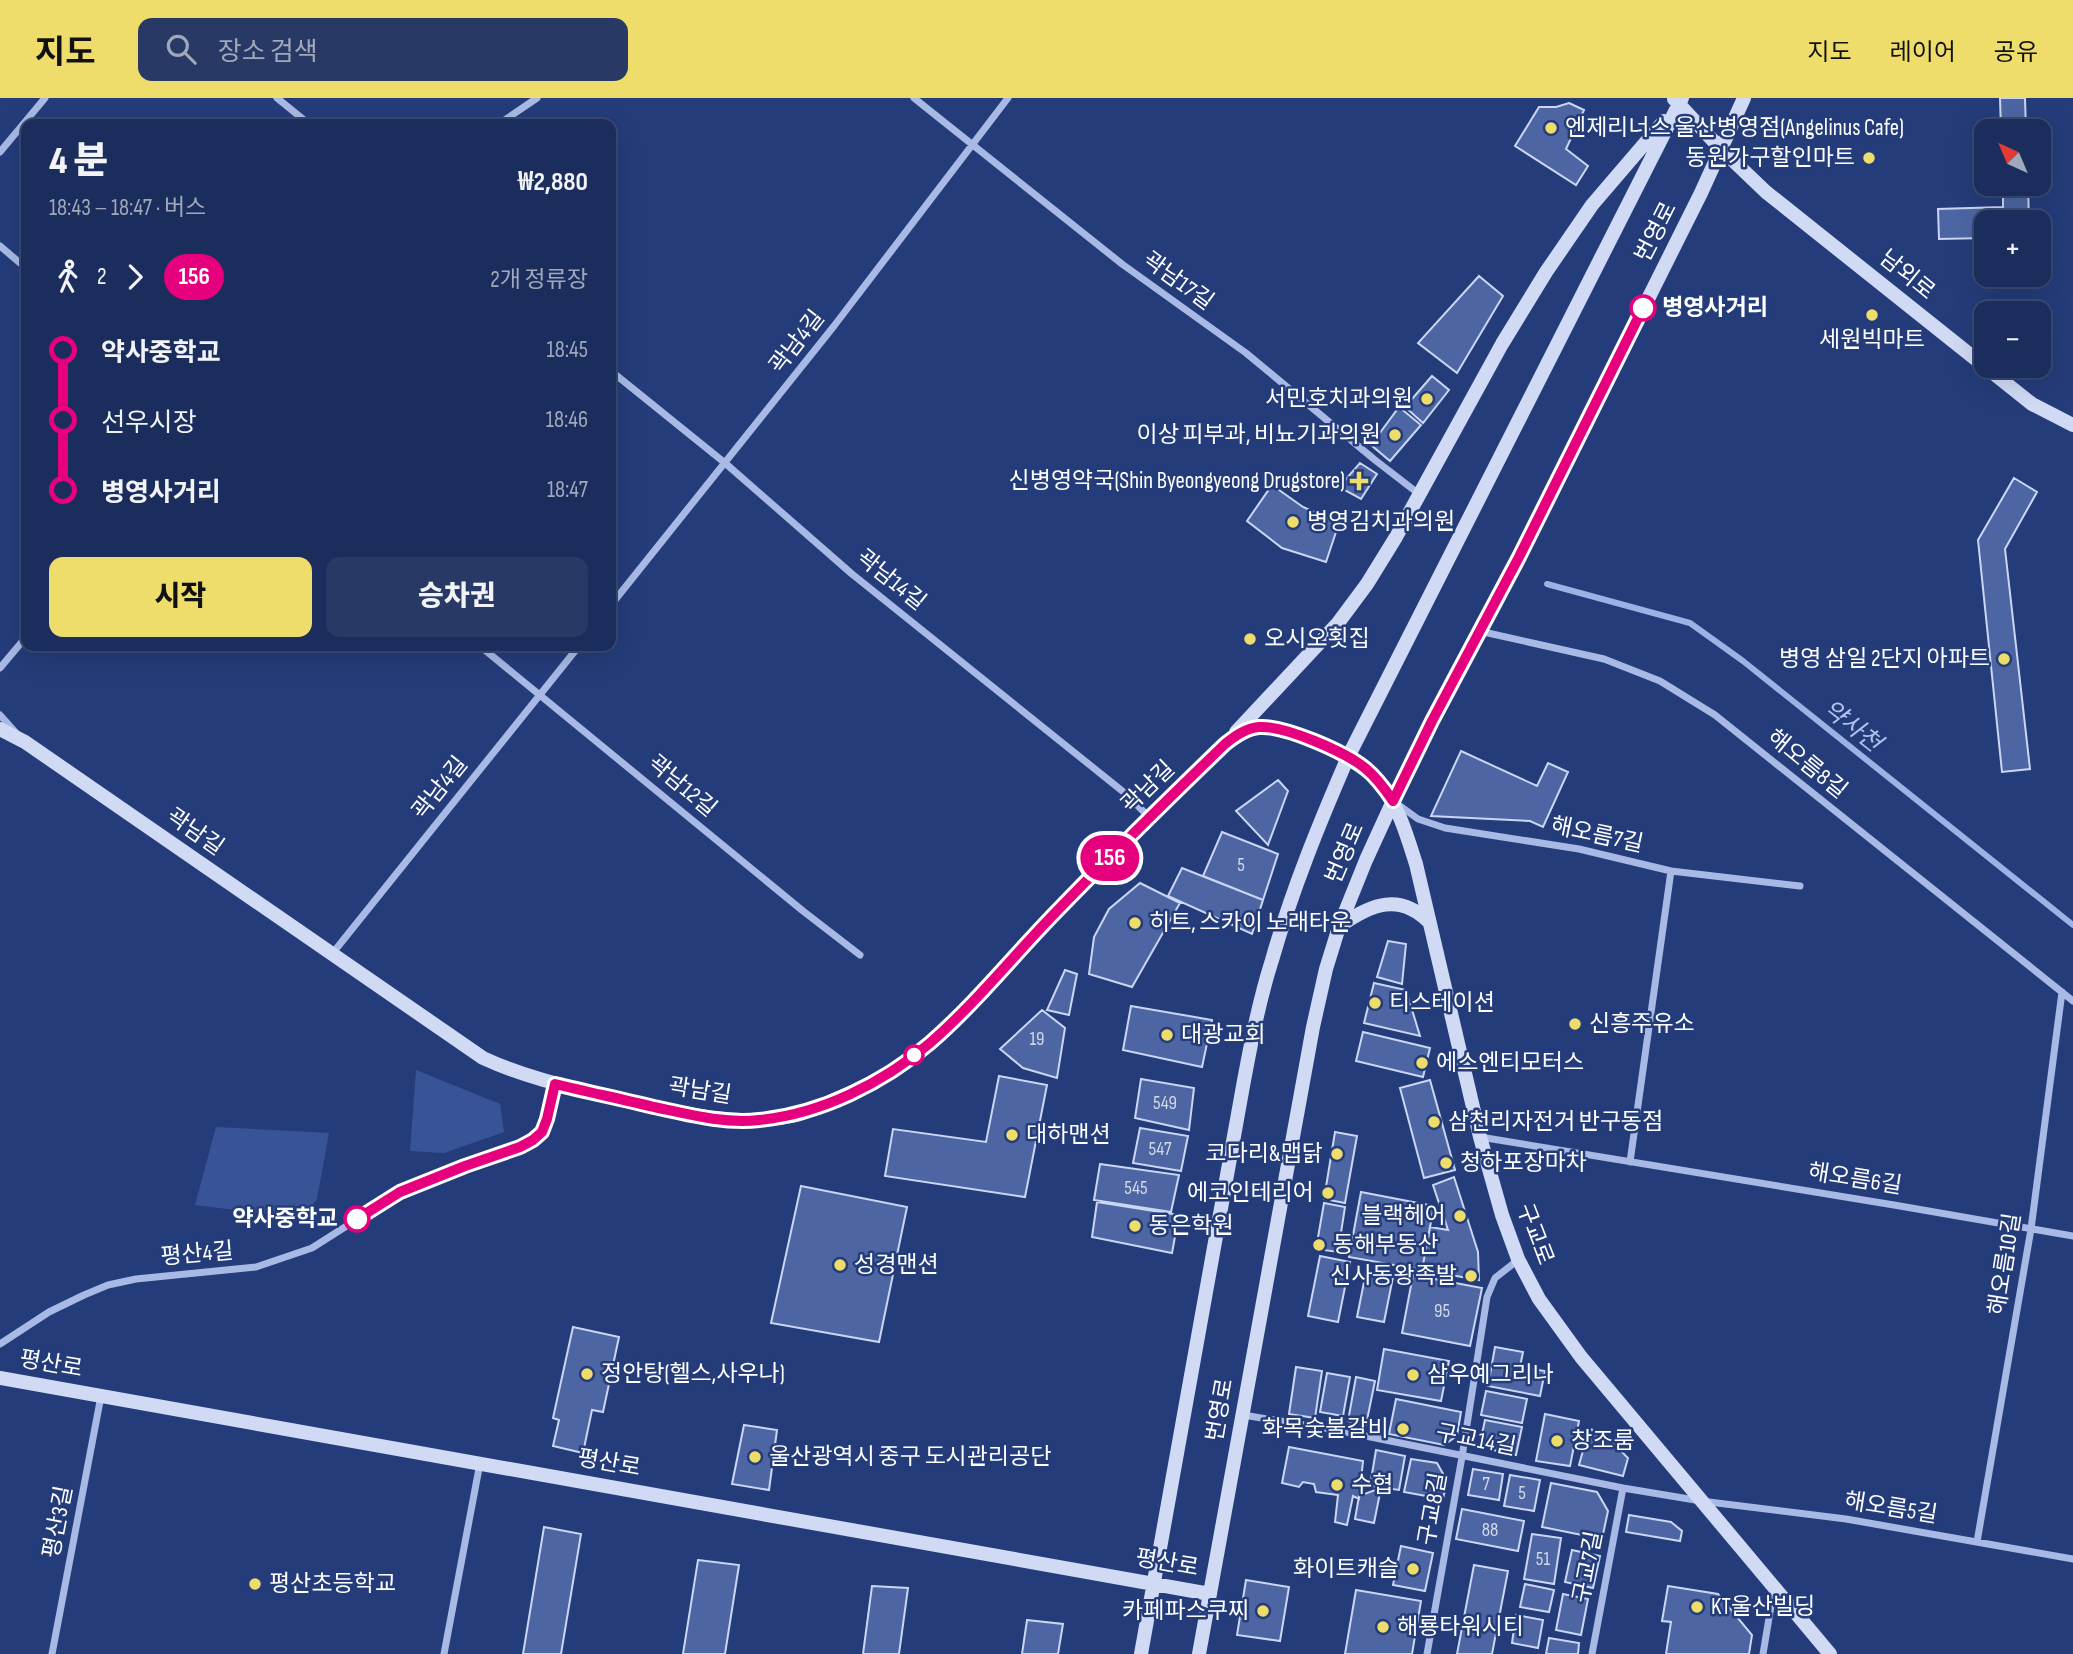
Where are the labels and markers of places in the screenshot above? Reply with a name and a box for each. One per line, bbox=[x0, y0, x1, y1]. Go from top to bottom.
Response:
place label: 엔제리너스 울산병영점(Angelinus Cafe) bbox=[1565, 114, 1904, 142]
marker: 엔제리너스 울산병영점(Angelinus Cafe) bbox=[1543, 120, 1559, 136]
place label: 동원가구할인마트 bbox=[1686, 144, 1855, 172]
marker: 동원가구할인마트 bbox=[1861, 150, 1877, 166]
place label: 병영사거리 bbox=[1662, 294, 1768, 322]
marker: 병영사거리 bbox=[1630, 295, 1656, 321]
marker: 세원빅마트 bbox=[1864, 307, 1880, 323]
place label: 세원빅마트 bbox=[1819, 326, 1925, 354]
place label: 서민호치과의원 bbox=[1265, 385, 1413, 413]
marker: 서민호치과의원 bbox=[1419, 391, 1435, 407]
place label: 이상 피부과, 비뇨기과의원 bbox=[1137, 421, 1381, 449]
marker: 이상 피부과, 비뇨기과의원 bbox=[1387, 427, 1403, 443]
place label: 신병영약국(Shin Byeongyeong Drugstore) bbox=[1009, 467, 1345, 495]
marker: 신병영약국(Shin Byeongyeong Drugstore) bbox=[1351, 473, 1367, 489]
place label: 병영김치과의원 bbox=[1307, 508, 1455, 536]
marker: 병영김치과의원 bbox=[1285, 514, 1301, 530]
place label: 오시오횟집 bbox=[1264, 625, 1370, 653]
marker: 오시오횟집 bbox=[1242, 631, 1258, 647]
place label: 병영 삼일 2단지 아파트 bbox=[1779, 645, 1990, 673]
marker: 병영 삼일 2단지 아파트 bbox=[1996, 651, 2012, 667]
place label: 히트, 스카이 노래타운 bbox=[1149, 909, 1351, 937]
marker: 히트, 스카이 노래타운 bbox=[1127, 915, 1143, 931]
place label: 티스테이션 bbox=[1389, 989, 1495, 1017]
marker: 티스테이션 bbox=[1367, 995, 1383, 1011]
place label: 신흥주유소 bbox=[1589, 1010, 1695, 1038]
marker: 신흥주유소 bbox=[1567, 1016, 1583, 1032]
place label: 대광교회 bbox=[1181, 1021, 1266, 1049]
marker: 대광교회 bbox=[1159, 1027, 1175, 1043]
unlabelled marker bbox=[904, 1045, 924, 1065]
place label: 에스엔티모터스 bbox=[1436, 1049, 1584, 1077]
marker: 에스엔티모터스 bbox=[1414, 1055, 1430, 1071]
place label: 삼천리자전거 반구동점 bbox=[1448, 1108, 1663, 1136]
marker: 삼천리자전거 반구동점 bbox=[1426, 1114, 1442, 1130]
place label: 대하맨션 bbox=[1026, 1121, 1111, 1149]
marker: 대하맨션 bbox=[1004, 1127, 1020, 1143]
place label: 코다리&맵닭 bbox=[1206, 1140, 1323, 1168]
marker: 코다리&맵닭 bbox=[1329, 1146, 1345, 1162]
place label: 청하포장마차 bbox=[1460, 1149, 1587, 1177]
marker: 청하포장마차 bbox=[1438, 1155, 1454, 1171]
place label: 에코인테리어 bbox=[1187, 1179, 1314, 1207]
marker: 에코인테리어 bbox=[1320, 1185, 1336, 1201]
place label: 블랙헤어 bbox=[1361, 1202, 1446, 1230]
place label: 약사중학교 bbox=[232, 1205, 338, 1233]
marker: 약사중학교 bbox=[344, 1206, 370, 1232]
marker: 블랙헤어 bbox=[1452, 1208, 1468, 1224]
place label: 동은학원 bbox=[1149, 1212, 1234, 1240]
marker: 동은학원 bbox=[1127, 1218, 1143, 1234]
place label: 동해부동산 bbox=[1333, 1231, 1439, 1259]
marker: 동해부동산 bbox=[1311, 1237, 1327, 1253]
place label: 성경맨션 bbox=[854, 1251, 939, 1279]
marker: 성경맨션 bbox=[832, 1257, 848, 1273]
place label: 신사동왕족발 bbox=[1330, 1262, 1457, 1290]
marker: 신사동왕족발 bbox=[1463, 1268, 1479, 1284]
place label: 정안탕(헬스,사우나) bbox=[601, 1360, 785, 1388]
place label: 삼우예그리나 bbox=[1427, 1361, 1554, 1389]
marker: 정안탕(헬스,사우나) bbox=[579, 1366, 595, 1382]
marker: 삼우예그리나 bbox=[1405, 1367, 1421, 1383]
place label: 화목숯불갈비 bbox=[1262, 1415, 1389, 1443]
marker: 화목숯불갈비 bbox=[1395, 1421, 1411, 1437]
place label: 창조룸 bbox=[1571, 1427, 1634, 1455]
marker: 창조룸 bbox=[1549, 1433, 1565, 1449]
place label: 울산광역시 중구 도시관리공단 bbox=[769, 1443, 1051, 1471]
marker: 울산광역시 중구 도시관리공단 bbox=[747, 1449, 763, 1465]
place label: 수협 bbox=[1351, 1471, 1393, 1499]
marker: 수협 bbox=[1329, 1477, 1345, 1493]
place label: 화이트캐슬 bbox=[1293, 1555, 1399, 1583]
marker: 화이트캐슬 bbox=[1405, 1561, 1421, 1577]
place label: 평산초등학교 bbox=[269, 1570, 396, 1598]
marker: 평산초등학교 bbox=[247, 1576, 263, 1592]
place label: KT울산빌딩 bbox=[1711, 1593, 1815, 1621]
place label: 카페파스쿠찌 bbox=[1122, 1597, 1249, 1625]
marker: KT울산빌딩 bbox=[1689, 1599, 1705, 1615]
marker: 카페파스쿠찌 bbox=[1255, 1603, 1271, 1619]
place label: 해룡타워시티 bbox=[1397, 1613, 1524, 1641]
marker: 해룡타워시티 bbox=[1375, 1619, 1391, 1635]

